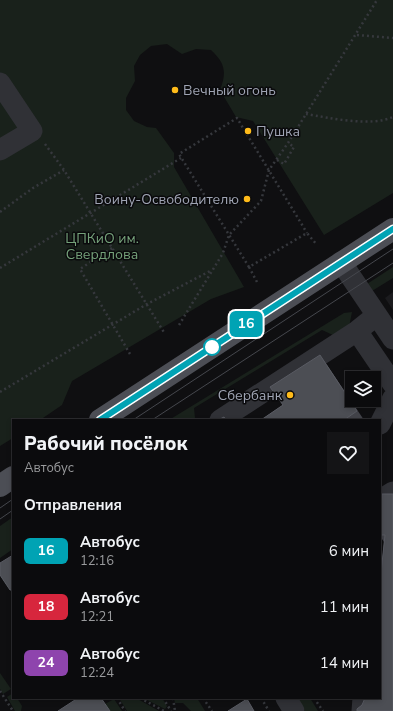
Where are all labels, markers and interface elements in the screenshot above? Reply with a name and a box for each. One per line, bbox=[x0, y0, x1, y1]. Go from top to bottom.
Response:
place label: Вечный огонь bbox=[183, 81, 276, 100]
marker: Вечный огонь bbox=[170, 85, 180, 95]
place label: Пушка bbox=[256, 122, 300, 141]
marker: Пушка bbox=[243, 126, 253, 136]
place label: Воину-Освободителю bbox=[94, 190, 239, 209]
marker: Воину-Освободителю bbox=[242, 194, 252, 204]
park label: ЦПКиО им. Свердлова bbox=[65, 229, 139, 264]
line badge: 16 bbox=[228, 311, 264, 337]
text: 16 bbox=[238, 314, 254, 333]
unlabelled marker bbox=[203, 338, 221, 356]
map controls bbox=[345, 371, 381, 407]
button: layers bbox=[345, 371, 381, 407]
place label: Сбербанк bbox=[218, 386, 283, 405]
marker: Сбербанк bbox=[285, 390, 295, 400]
text: Рабочий посёлок bbox=[24, 431, 187, 457]
button: heart bbox=[327, 432, 369, 474]
text: Автобус bbox=[24, 459, 74, 477]
text: Отправления bbox=[24, 495, 122, 515]
text: Автобус bbox=[80, 532, 140, 552]
text: 16 bbox=[38, 541, 54, 560]
text: 6 мин bbox=[329, 541, 369, 561]
text: 12:16 bbox=[80, 552, 114, 570]
text: Автобус bbox=[80, 588, 140, 608]
text: 18 bbox=[38, 597, 54, 616]
text: 11 мин bbox=[320, 597, 369, 617]
text: 12:21 bbox=[80, 608, 114, 626]
text: Автобус bbox=[80, 644, 140, 664]
text: 24 bbox=[38, 653, 54, 672]
text: 14 мин bbox=[320, 653, 369, 673]
text: 12:24 bbox=[80, 664, 114, 682]

